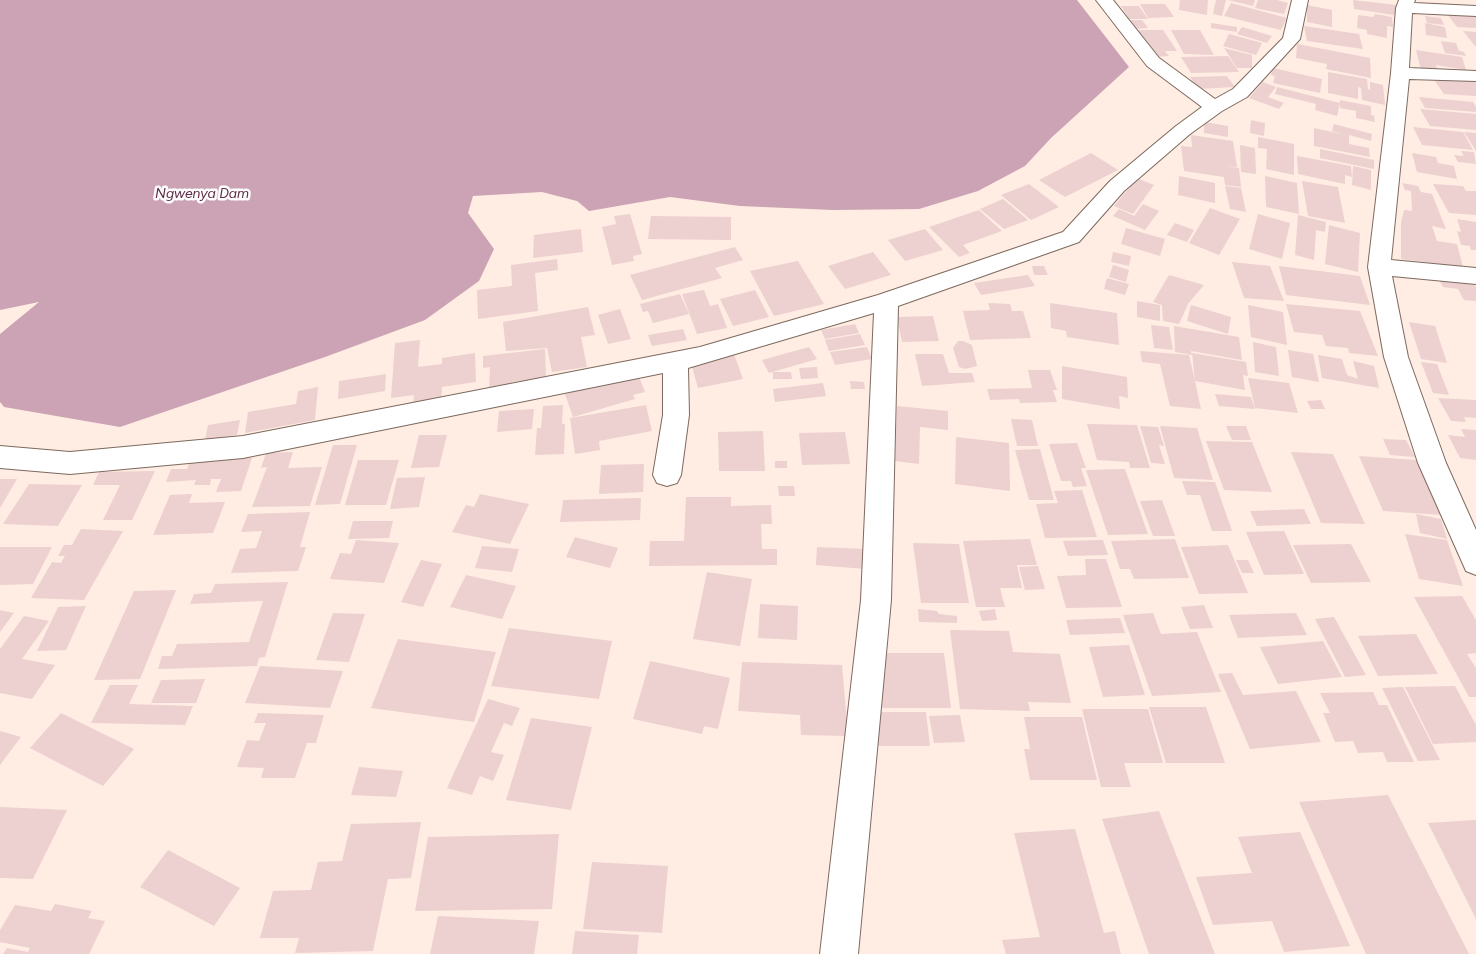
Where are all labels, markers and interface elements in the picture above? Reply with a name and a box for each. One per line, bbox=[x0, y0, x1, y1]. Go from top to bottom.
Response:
water label: Ngwenya Dam bbox=[155, 186, 249, 202]

